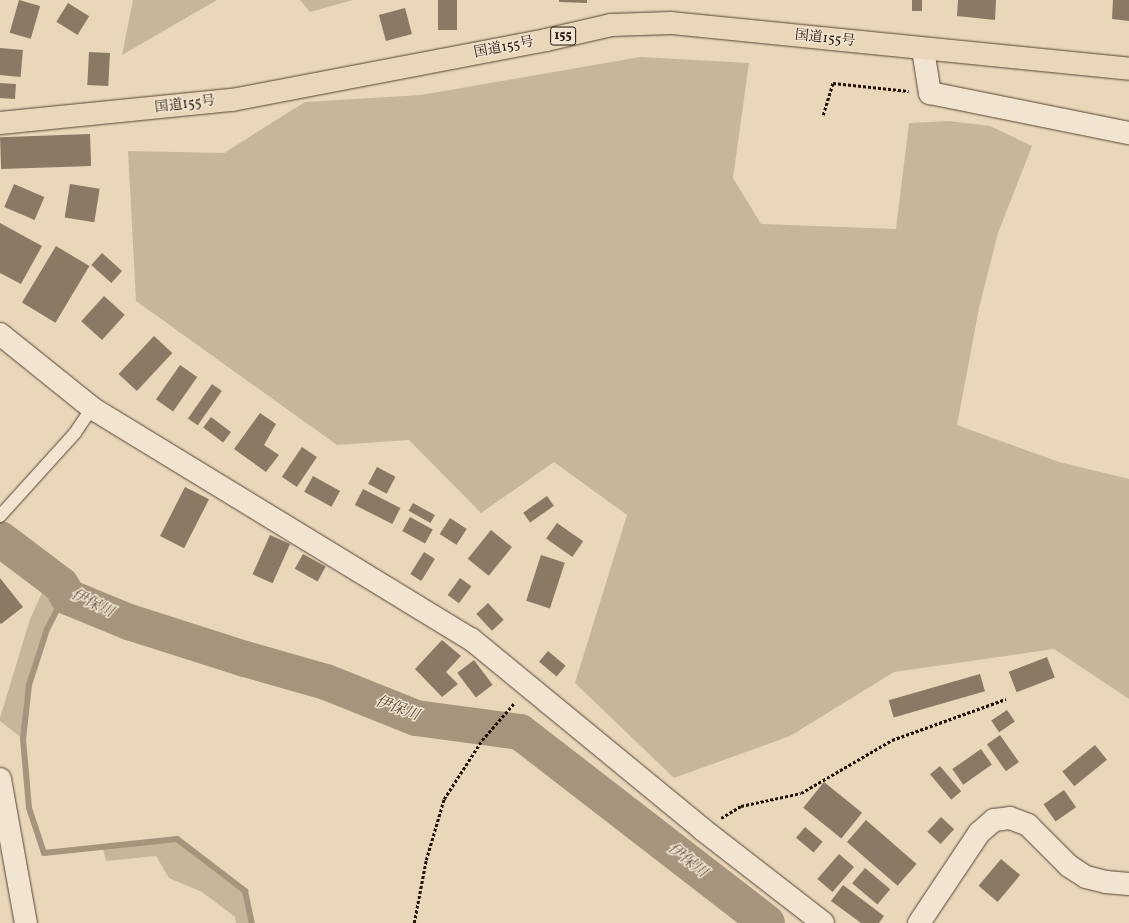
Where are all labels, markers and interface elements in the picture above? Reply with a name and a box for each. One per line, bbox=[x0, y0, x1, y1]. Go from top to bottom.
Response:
road number: 155 bbox=[550, 25, 576, 47]
street label: 国道155号 bbox=[794, 27, 856, 51]
street label: 国道155号 bbox=[473, 34, 535, 62]
street label: 国道155号 bbox=[154, 93, 216, 117]
water label: 伊保川 bbox=[68, 586, 116, 622]
water label: 伊保川 bbox=[373, 693, 421, 725]
water label: 伊保川 bbox=[664, 840, 710, 882]

